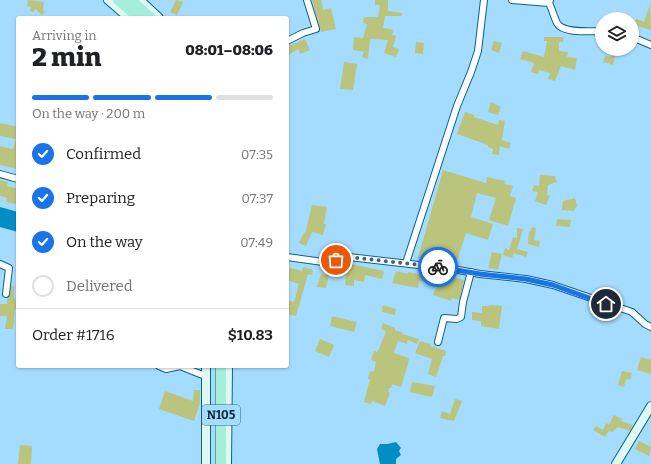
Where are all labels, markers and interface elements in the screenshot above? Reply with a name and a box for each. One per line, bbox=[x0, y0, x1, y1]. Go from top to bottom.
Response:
map controls bbox=[595, 12, 639, 56]
button: layers bbox=[595, 12, 639, 56]
text: Arriving in bbox=[32, 28, 97, 43]
text: 08:01–08:06 bbox=[185, 41, 273, 59]
text: 2 min bbox=[32, 42, 102, 73]
text: On the way · 200 m bbox=[32, 106, 145, 121]
icon: check bbox=[32, 143, 54, 165]
text: Confirmed bbox=[66, 145, 141, 163]
text: 07:35 bbox=[241, 147, 273, 162]
icon: check bbox=[32, 187, 54, 209]
text: Preparing bbox=[66, 189, 135, 207]
text: 07:37 bbox=[241, 191, 273, 206]
icon: check bbox=[32, 231, 54, 253]
text: On the way bbox=[66, 233, 143, 251]
text: 07:49 bbox=[240, 235, 273, 250]
pin bbox=[319, 243, 353, 277]
courier bbox=[418, 247, 458, 287]
icon: bag bbox=[325, 249, 347, 271]
icon: bike bbox=[427, 256, 449, 278]
text: Delivered bbox=[66, 277, 133, 295]
pin bbox=[589, 287, 623, 321]
icon: home bbox=[595, 293, 617, 315]
text: Order #1716 bbox=[32, 326, 114, 344]
text: $10.83 bbox=[228, 326, 273, 344]
road number: N105 bbox=[202, 405, 240, 425]

